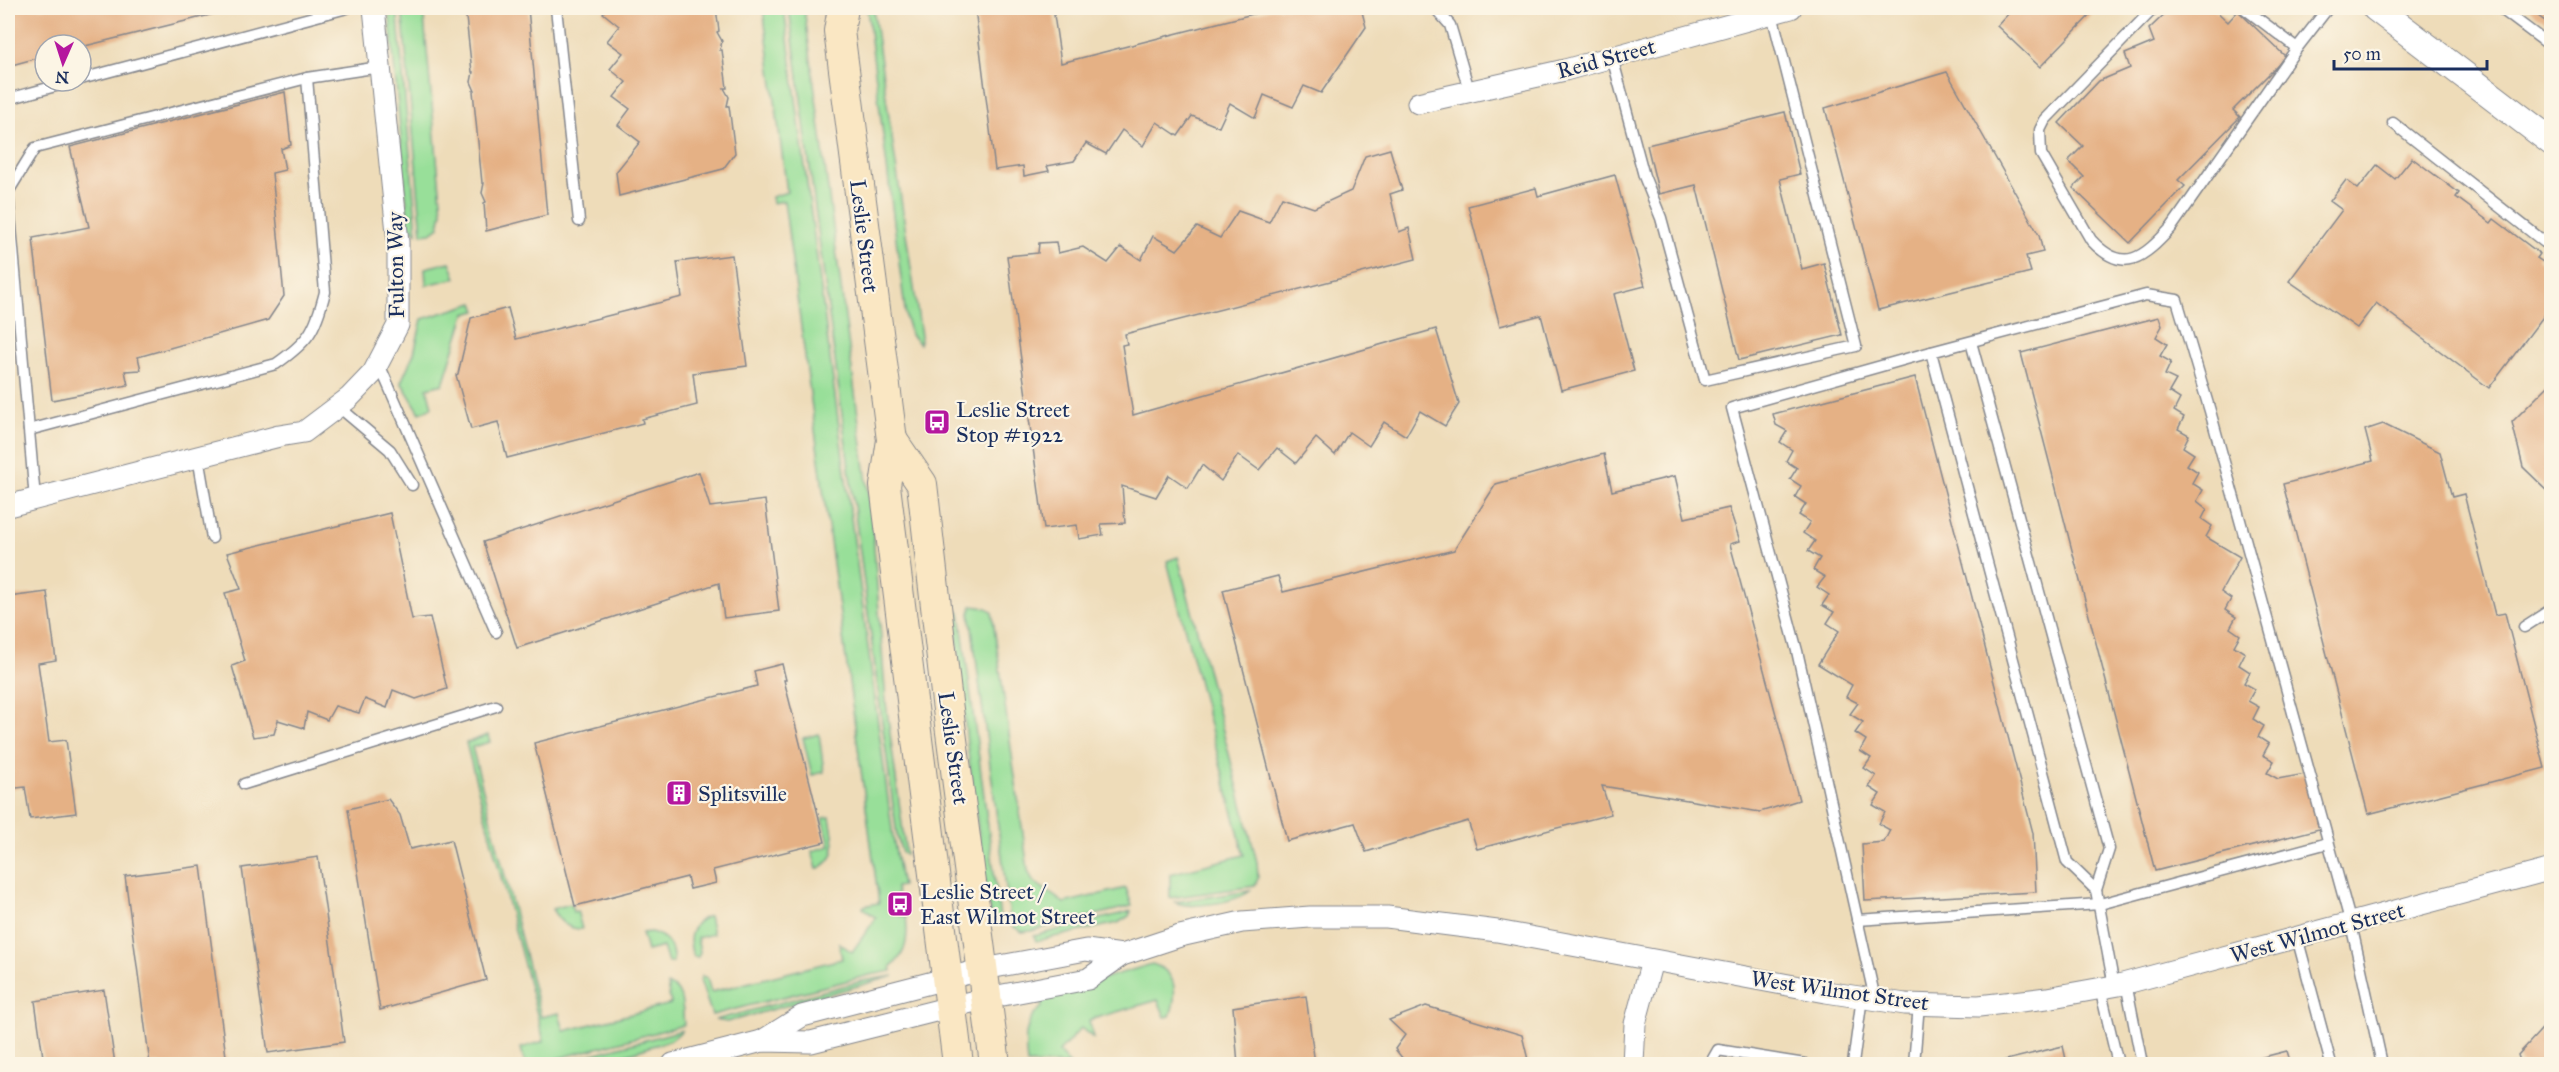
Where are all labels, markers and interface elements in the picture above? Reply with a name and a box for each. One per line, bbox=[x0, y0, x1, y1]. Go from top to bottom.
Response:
street label: Reid Street bbox=[1554, 32, 1659, 85]
north arrow bbox=[33, 33, 93, 93]
scale bar bbox=[2334, 33, 2487, 71]
text: 50 m bbox=[2343, 43, 2381, 65]
text: N bbox=[55, 68, 70, 87]
street label: Leslie Street bbox=[844, 178, 885, 294]
street label: Fulton Way bbox=[381, 211, 410, 319]
place label: Leslie Street Stop #1922 bbox=[956, 396, 1070, 448]
bus stop icon: Leslie Street Stop #1922 bbox=[922, 407, 952, 437]
street label: Leslie Street bbox=[932, 690, 975, 807]
building icon: Splitsville bbox=[664, 778, 694, 808]
place label: Splitsville bbox=[698, 780, 787, 807]
place label: Leslie Street / East Wilmot Street bbox=[920, 878, 1096, 930]
bus stop icon: Leslie Street / East Wilmot Street bbox=[885, 889, 915, 919]
street label: West Wilmot Street bbox=[2227, 896, 2407, 969]
street label: West Wilmot Street bbox=[1749, 965, 1931, 1016]

